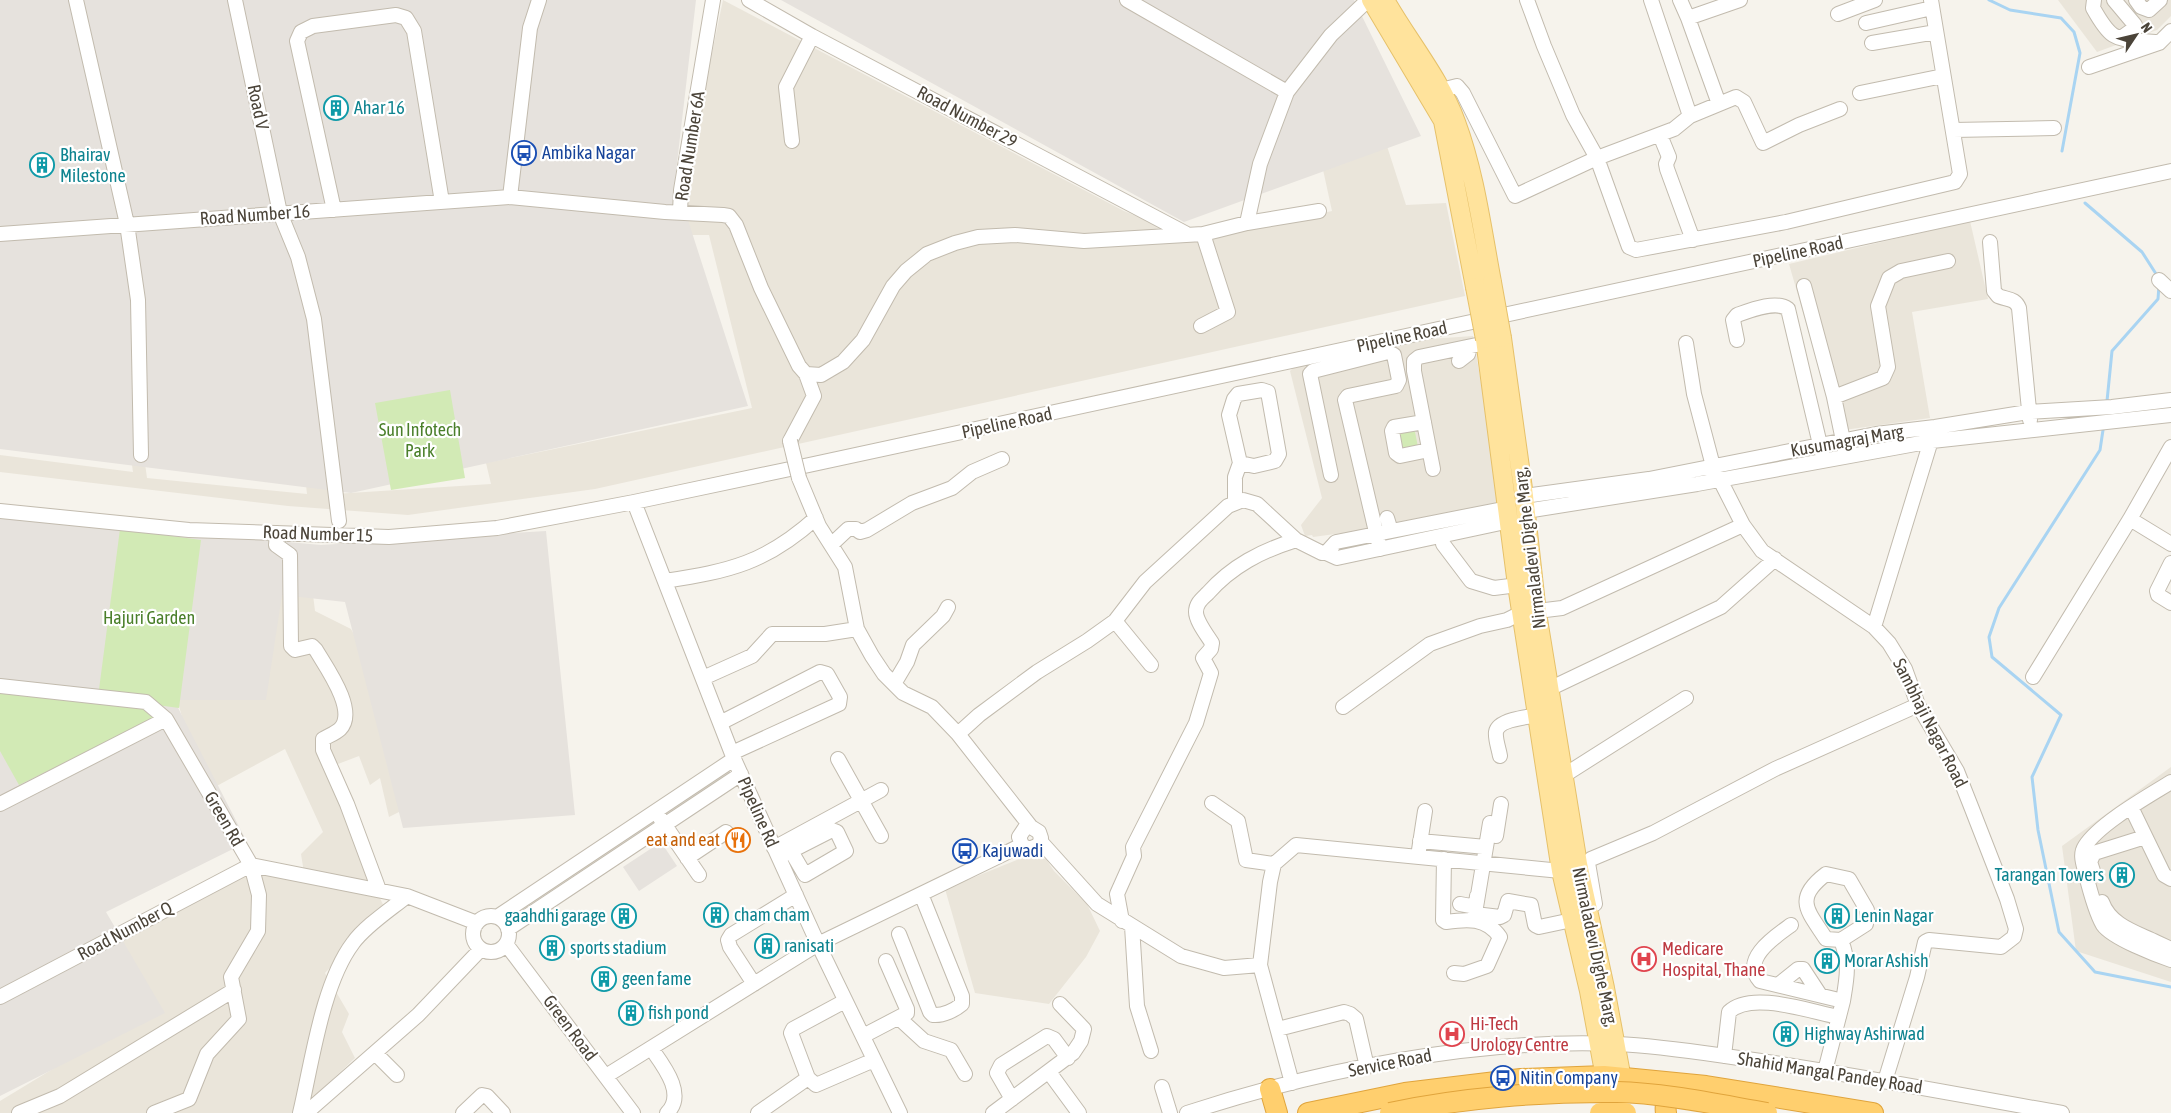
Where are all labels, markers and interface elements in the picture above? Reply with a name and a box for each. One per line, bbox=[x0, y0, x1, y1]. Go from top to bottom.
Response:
north arrow bbox=[2111, 10, 2161, 60]
text: N bbox=[2138, 20, 2156, 36]
street label: Road Number 29 bbox=[914, 81, 1021, 152]
street label: Road V bbox=[243, 82, 274, 132]
street label: Road Number 6A bbox=[670, 89, 709, 202]
building icon: Ahar 16 bbox=[323, 95, 349, 121]
place label: Ahar 16 bbox=[354, 97, 405, 118]
bus stop icon: Ambika Nagar bbox=[511, 140, 537, 166]
place label: Ambika Nagar bbox=[542, 142, 636, 163]
place label: Bhairav Milestone bbox=[60, 144, 126, 186]
building icon: Bhairav Milestone bbox=[29, 152, 55, 178]
street label: Road Number 16 bbox=[199, 200, 311, 229]
street label: Pipeline Road bbox=[1751, 232, 1845, 271]
street label: Pipeline Road bbox=[1355, 317, 1449, 356]
street label: Pipeline Road bbox=[960, 403, 1054, 442]
park label: Sun Infotech Park bbox=[379, 419, 461, 461]
street label: Kusumagraj Marg bbox=[1789, 420, 1905, 461]
street label: Nirmaladevi Dighe Marg, bbox=[1509, 466, 1550, 630]
street label: Road Number 15 bbox=[262, 521, 374, 546]
park label: Hajuri Garden bbox=[103, 607, 195, 628]
street label: Sambhaji Nagar Road bbox=[1889, 655, 1972, 791]
street label: Pipeline Rd bbox=[734, 773, 783, 850]
street label: Green Rd bbox=[200, 788, 248, 850]
restaurant icon: eat and eat bbox=[725, 827, 751, 853]
place label: eat and eat bbox=[646, 829, 720, 850]
bus stop icon: Kajuwadi bbox=[952, 838, 978, 864]
place label: Kajuwadi bbox=[982, 840, 1043, 861]
building icon: Tarangan Towers bbox=[2109, 862, 2135, 888]
place label: Tarangan Towers bbox=[1994, 864, 2104, 885]
street label: Nirmaladevi Dighe Marg, bbox=[1568, 865, 1623, 1029]
street label: Road Number Q bbox=[74, 897, 176, 964]
building icon: cham cham bbox=[703, 902, 729, 928]
building icon: gaahdhi garage bbox=[611, 903, 637, 929]
building icon: Lenin Nagar bbox=[1824, 903, 1850, 929]
place label: cham cham bbox=[734, 904, 810, 925]
place label: gaahdhi garage bbox=[505, 905, 606, 926]
place label: Lenin Nagar bbox=[1854, 905, 1934, 926]
building icon: ranisati bbox=[754, 933, 780, 959]
building icon: sports stadium bbox=[539, 935, 565, 961]
place label: ranisati bbox=[784, 935, 834, 956]
place label: sports stadium bbox=[570, 937, 667, 958]
place label: Medicare Hospital, Thane bbox=[1662, 938, 1765, 980]
hospital icon: Medicare Hospital, Thane bbox=[1631, 946, 1657, 972]
building icon: Morar Ashish bbox=[1814, 948, 1840, 974]
place label: Morar Ashish bbox=[1844, 950, 1929, 971]
building icon: geen fame bbox=[591, 966, 617, 992]
place label: geen fame bbox=[622, 968, 691, 989]
street label: Green Road bbox=[539, 991, 602, 1065]
building icon: fish pond bbox=[618, 1000, 644, 1026]
place label: fish pond bbox=[648, 1002, 709, 1023]
place label: Hi-Tech Urology Centre bbox=[1470, 1013, 1569, 1055]
hospital icon: Hi-Tech Urology Centre bbox=[1439, 1021, 1465, 1047]
building icon: Highway Ashirwad bbox=[1773, 1021, 1799, 1047]
place label: Highway Ashirwad bbox=[1804, 1023, 1925, 1044]
street label: Service Road bbox=[1347, 1044, 1433, 1081]
street label: Shahid Mangal Pandey Road bbox=[1736, 1048, 1924, 1098]
bus stop icon: Nitin Company bbox=[1490, 1065, 1516, 1091]
place label: Nitin Company bbox=[1520, 1067, 1618, 1088]

